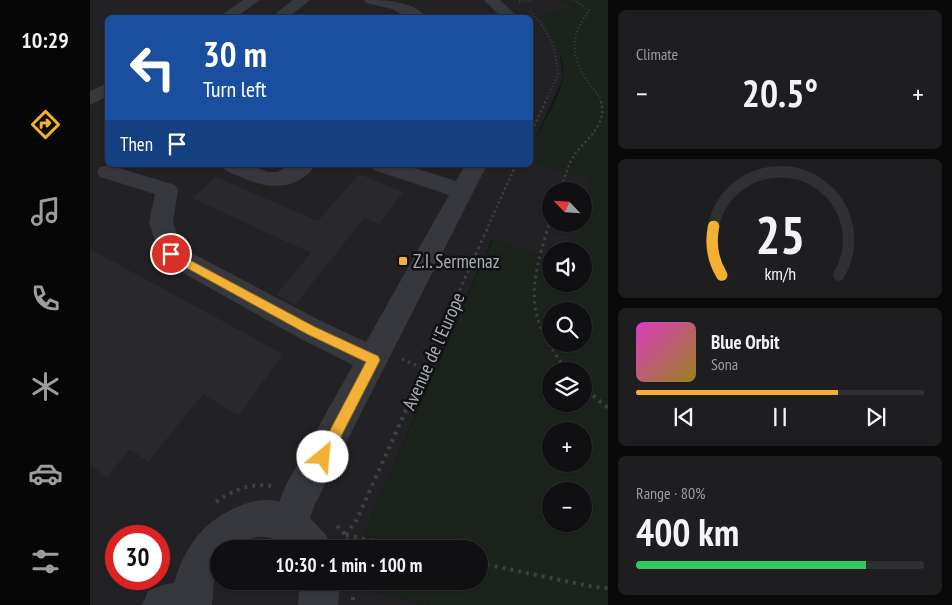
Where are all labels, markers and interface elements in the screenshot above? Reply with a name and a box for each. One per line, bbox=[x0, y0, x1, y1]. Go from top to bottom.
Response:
text: 10:29 bbox=[21, 26, 69, 54]
text: 30 m bbox=[203, 31, 267, 77]
icon: left bbox=[120, 35, 185, 100]
text: Climate bbox=[636, 44, 678, 64]
text: 20.5° bbox=[742, 68, 818, 117]
text: Turn left bbox=[203, 75, 267, 103]
text: − bbox=[636, 75, 648, 112]
text: + bbox=[912, 75, 924, 112]
icon: directions bbox=[28, 107, 63, 142]
icon: arrive bbox=[163, 130, 191, 158]
text: Then bbox=[120, 132, 153, 156]
north arrow bbox=[542, 182, 592, 232]
map controls bbox=[542, 182, 592, 532]
icon: music bbox=[28, 194, 63, 229]
text: 25 bbox=[755, 201, 805, 268]
pin bbox=[150, 233, 192, 275]
icon: arrive bbox=[157, 240, 185, 268]
button: sound bbox=[542, 242, 592, 292]
place label: Z.I. Sermenaz bbox=[413, 249, 500, 273]
marker: Z.I. Sermenaz bbox=[397, 255, 409, 267]
text: km/h bbox=[764, 262, 796, 285]
icon: phone bbox=[28, 281, 63, 316]
street label: Avenue de l'Europe bbox=[396, 288, 470, 413]
button: search bbox=[542, 302, 592, 352]
text: Blue Orbit bbox=[711, 330, 780, 354]
text: Sona bbox=[711, 354, 738, 374]
button: layers bbox=[542, 362, 592, 412]
icon: climate bbox=[28, 369, 63, 404]
icon: previous bbox=[670, 403, 698, 431]
icon: pause bbox=[766, 403, 794, 431]
icon: next bbox=[862, 403, 890, 431]
button: + bbox=[542, 422, 592, 472]
position arrow bbox=[296, 430, 348, 482]
icon: car bbox=[28, 456, 63, 491]
button: − bbox=[542, 482, 592, 532]
text: Range · 80% bbox=[636, 483, 705, 503]
text: 400 km bbox=[636, 507, 739, 556]
speed limit sign: 30 bbox=[105, 525, 170, 590]
icon: filters bbox=[28, 544, 63, 579]
text: 10:30 · 1 min · 100 m bbox=[276, 553, 422, 577]

